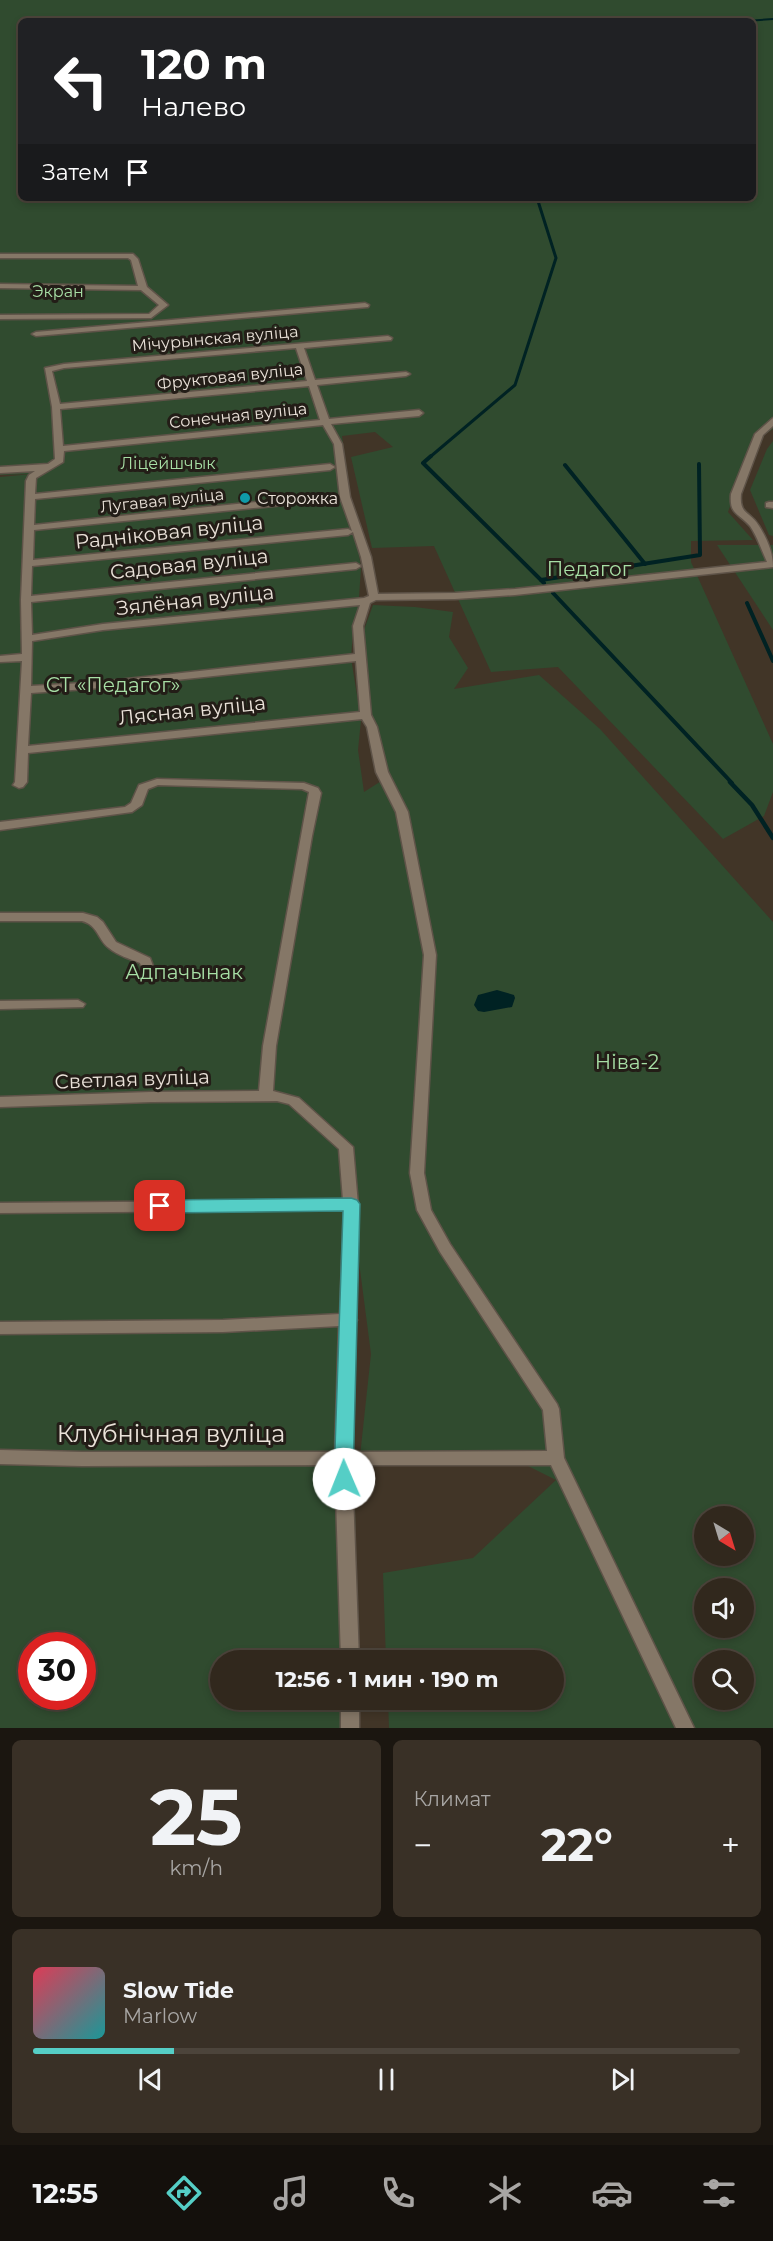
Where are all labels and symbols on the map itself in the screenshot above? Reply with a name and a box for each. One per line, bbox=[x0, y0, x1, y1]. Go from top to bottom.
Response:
park label: Экран bbox=[32, 282, 84, 301]
street label: Мічурынская вуліца bbox=[131, 322, 299, 355]
street label: Фруктовая вуліца bbox=[156, 359, 304, 394]
street label: Сонечная вуліца bbox=[168, 399, 308, 432]
park label: Ліцейшчык bbox=[120, 454, 216, 473]
street label: Лугавая вуліца bbox=[99, 485, 225, 516]
place label: Сторожка bbox=[257, 489, 338, 508]
marker: Сторожка bbox=[238, 491, 252, 505]
street label: Радніковая вуліца bbox=[74, 510, 264, 554]
street label: Садовая вуліца bbox=[109, 544, 269, 584]
park label: Педагог bbox=[547, 557, 632, 581]
street label: Зялёная вуліца bbox=[115, 580, 275, 620]
park label: СТ «Педагог» bbox=[46, 673, 180, 697]
street label: Лясная вуліца bbox=[117, 690, 267, 730]
park label: Адпачынак bbox=[125, 960, 243, 984]
park label: Ніва-2 bbox=[595, 1050, 659, 1074]
street label: Светлая вуліца bbox=[54, 1064, 210, 1094]
pin bbox=[134, 1180, 185, 1231]
street label: Клубнічная вуліца bbox=[57, 1419, 285, 1448]
position arrow bbox=[312, 1447, 376, 1511]
north arrow bbox=[694, 1506, 754, 1566]
speed limit sign: 30 bbox=[18, 1632, 96, 1710]

